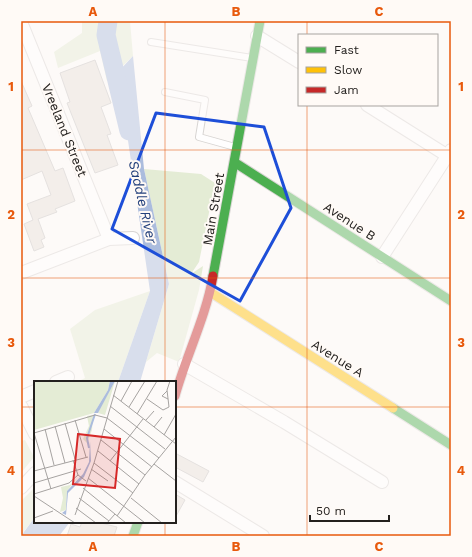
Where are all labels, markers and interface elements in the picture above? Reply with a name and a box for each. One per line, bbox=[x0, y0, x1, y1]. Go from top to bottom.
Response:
text: A bbox=[89, 4, 98, 19]
text: B bbox=[232, 4, 241, 19]
text: C bbox=[375, 4, 384, 19]
legend bbox=[298, 34, 438, 106]
text: Fast bbox=[334, 43, 359, 57]
text: Slow bbox=[334, 63, 362, 77]
text: 1 bbox=[8, 79, 14, 94]
text: 1 bbox=[458, 79, 464, 94]
street label: Vreeland Street bbox=[39, 81, 90, 179]
text: Jam bbox=[334, 83, 359, 97]
water label: Saddle River bbox=[126, 159, 160, 246]
street label: Main Street bbox=[200, 171, 227, 247]
street label: Avenue B bbox=[321, 199, 379, 244]
text: 2 bbox=[7, 207, 15, 222]
text: 2 bbox=[457, 207, 465, 222]
text: 3 bbox=[7, 335, 15, 350]
text: 3 bbox=[457, 335, 465, 350]
street label: Avenue A bbox=[309, 337, 367, 380]
inset map bbox=[34, 381, 176, 523]
text: 4 bbox=[7, 463, 16, 478]
text: 4 bbox=[457, 463, 466, 478]
scale bar bbox=[310, 497, 389, 523]
text: 50 m bbox=[316, 504, 346, 518]
text: A bbox=[89, 539, 98, 554]
text: B bbox=[232, 539, 241, 554]
text: C bbox=[375, 539, 384, 554]

